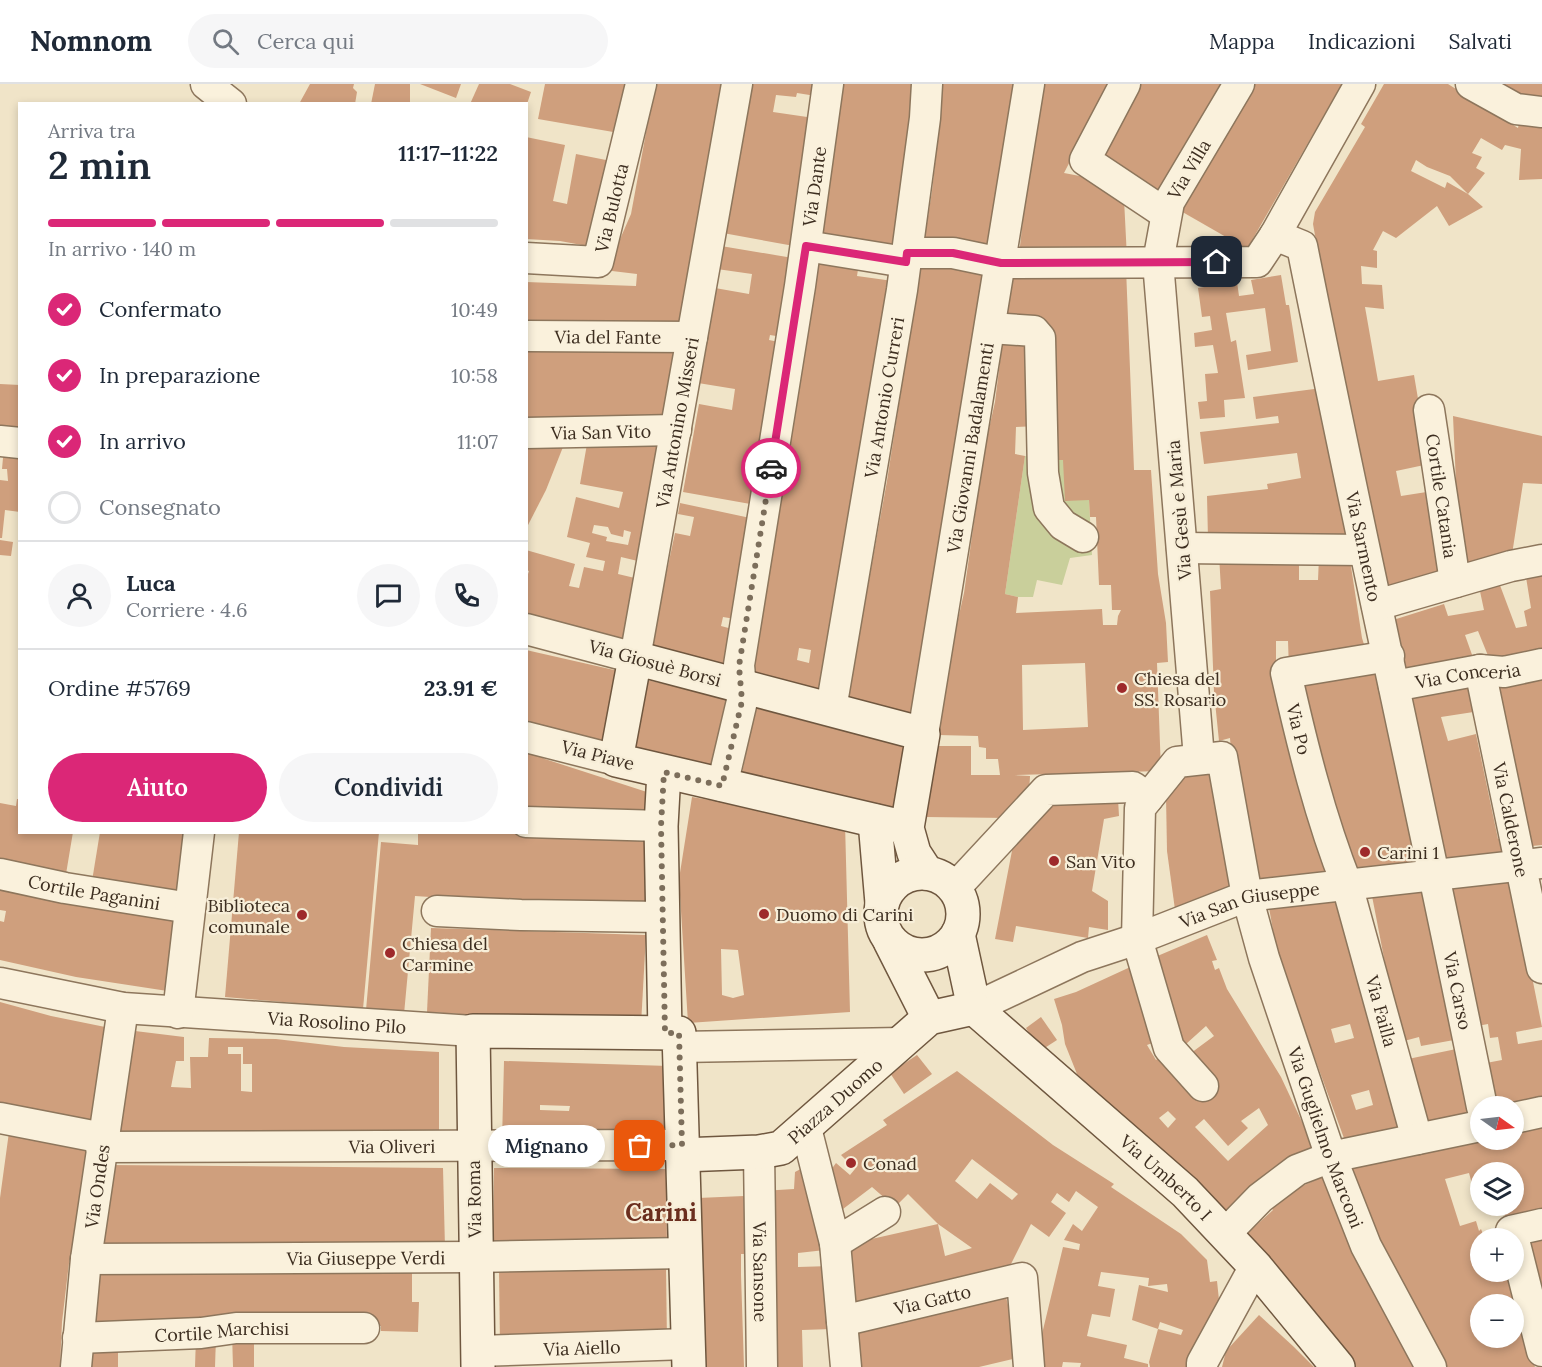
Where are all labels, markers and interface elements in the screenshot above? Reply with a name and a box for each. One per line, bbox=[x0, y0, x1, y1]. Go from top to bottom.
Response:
search box bbox=[188, 14, 608, 68]
text: Nomnom bbox=[30, 23, 152, 59]
icon: search bbox=[209, 25, 242, 58]
text: Cerca qui bbox=[257, 27, 354, 55]
text: Mappa bbox=[1209, 28, 1275, 55]
text: Indicazioni bbox=[1308, 28, 1416, 55]
text: Salvati bbox=[1449, 28, 1512, 55]
text: Arriva tra bbox=[48, 118, 136, 143]
street label: Via Villa bbox=[1161, 135, 1215, 204]
text: 11:17–11:22 bbox=[398, 139, 498, 167]
text: 2 min bbox=[48, 140, 151, 190]
street label: Via Dante bbox=[797, 144, 831, 229]
street label: Via Bulotta bbox=[589, 161, 633, 256]
text: In arrivo · 140 m bbox=[48, 236, 196, 261]
pin bbox=[1191, 236, 1242, 287]
icon: home bbox=[1200, 245, 1233, 278]
icon: check bbox=[48, 293, 81, 326]
text: Confermato bbox=[99, 295, 222, 323]
text: 10:49 bbox=[451, 297, 498, 322]
street label: Via Antonio Curreri bbox=[859, 315, 909, 481]
street label: Via del Fante bbox=[554, 325, 662, 348]
street label: Via Antonino Misseri bbox=[650, 335, 703, 511]
street label: Via Giovanni Badalamenti bbox=[941, 341, 998, 556]
icon: check bbox=[48, 359, 81, 392]
text: In preparazione bbox=[99, 361, 261, 389]
text: 10:58 bbox=[451, 363, 498, 388]
street label: Via San Vito bbox=[550, 419, 651, 444]
icon: check bbox=[48, 425, 81, 458]
text: In arrivo bbox=[99, 427, 186, 455]
text: 11:07 bbox=[457, 429, 498, 454]
street label: Cortile Catania bbox=[1421, 432, 1463, 560]
courier bbox=[741, 438, 801, 498]
street label: Via Gesù e Maria bbox=[1161, 439, 1197, 582]
icon: car bbox=[755, 452, 788, 485]
street label: Via Sarmento bbox=[1341, 488, 1387, 604]
text: Consegnato bbox=[99, 493, 221, 521]
button: person bbox=[48, 564, 111, 627]
button: chat bbox=[357, 564, 420, 627]
button: phone bbox=[435, 564, 498, 627]
text: Luca bbox=[126, 569, 176, 597]
text: Corriere · 4.6 bbox=[126, 597, 247, 622]
street label: Via Giosuè Borsi bbox=[585, 634, 724, 692]
street label: Via Conceria bbox=[1413, 657, 1522, 693]
place label: Chiesa del SS. Rosario bbox=[1134, 667, 1226, 711]
text: Ordine #5769 bbox=[48, 674, 191, 702]
text: 23.91 € bbox=[424, 674, 498, 702]
marker: Chiesa del SS. Rosario bbox=[1115, 681, 1129, 695]
street label: Via Po bbox=[1282, 700, 1317, 757]
street label: Via Piave bbox=[558, 735, 637, 775]
button: Aiuto bbox=[48, 753, 267, 822]
button: Condividi bbox=[279, 753, 498, 822]
street label: Via Calderone bbox=[1488, 759, 1534, 880]
place label: Carini 1 bbox=[1377, 841, 1439, 864]
marker: Carini 1 bbox=[1358, 845, 1372, 859]
place label: San Vito bbox=[1066, 850, 1135, 873]
marker: San Vito bbox=[1047, 854, 1061, 868]
street label: Cortile Paganini bbox=[26, 869, 162, 915]
street label: Via San Giuseppe bbox=[1175, 876, 1321, 933]
place label: Biblioteca comunale bbox=[207, 894, 290, 938]
place label: Duomo di Carini bbox=[776, 903, 913, 926]
marker: Duomo di Carini bbox=[757, 907, 771, 921]
marker: Biblioteca comunale bbox=[295, 908, 309, 922]
place label: Chiesa del Carmine bbox=[402, 932, 488, 976]
marker: Chiesa del Carmine bbox=[383, 946, 397, 960]
street label: Via Carso bbox=[1439, 949, 1477, 1032]
street label: Via Failla bbox=[1361, 972, 1403, 1049]
street label: Via Rosolino Pilo bbox=[266, 1006, 407, 1038]
street label: Via Guglielmo Marconi bbox=[1283, 1043, 1369, 1231]
street label: Piazza Duomo bbox=[783, 1053, 887, 1149]
north arrow bbox=[1470, 1096, 1524, 1150]
map controls bbox=[1470, 1096, 1524, 1348]
pin bbox=[614, 1120, 665, 1171]
callout: Mignano bbox=[487, 1125, 604, 1167]
icon: bag bbox=[623, 1129, 656, 1162]
street label: Via Umberto I bbox=[1115, 1129, 1217, 1225]
text: Mignano bbox=[505, 1133, 588, 1158]
street label: Via Oliveri bbox=[348, 1134, 435, 1158]
street label: Via Ondes bbox=[79, 1143, 114, 1231]
place label: Conad bbox=[863, 1152, 917, 1175]
marker: Conad bbox=[844, 1156, 858, 1170]
street label: Via Roma bbox=[462, 1160, 486, 1239]
button: layers bbox=[1470, 1162, 1524, 1216]
district label: Carini bbox=[625, 1197, 697, 1228]
street label: Via Sansone bbox=[748, 1221, 773, 1323]
button: + bbox=[1470, 1228, 1524, 1282]
street label: Via Giuseppe Verdi bbox=[286, 1246, 445, 1269]
street label: Via Gatto bbox=[891, 1279, 973, 1320]
button: − bbox=[1470, 1294, 1524, 1348]
street label: Cortile Marchisi bbox=[154, 1317, 289, 1346]
street label: Via Aiello bbox=[542, 1335, 621, 1360]

